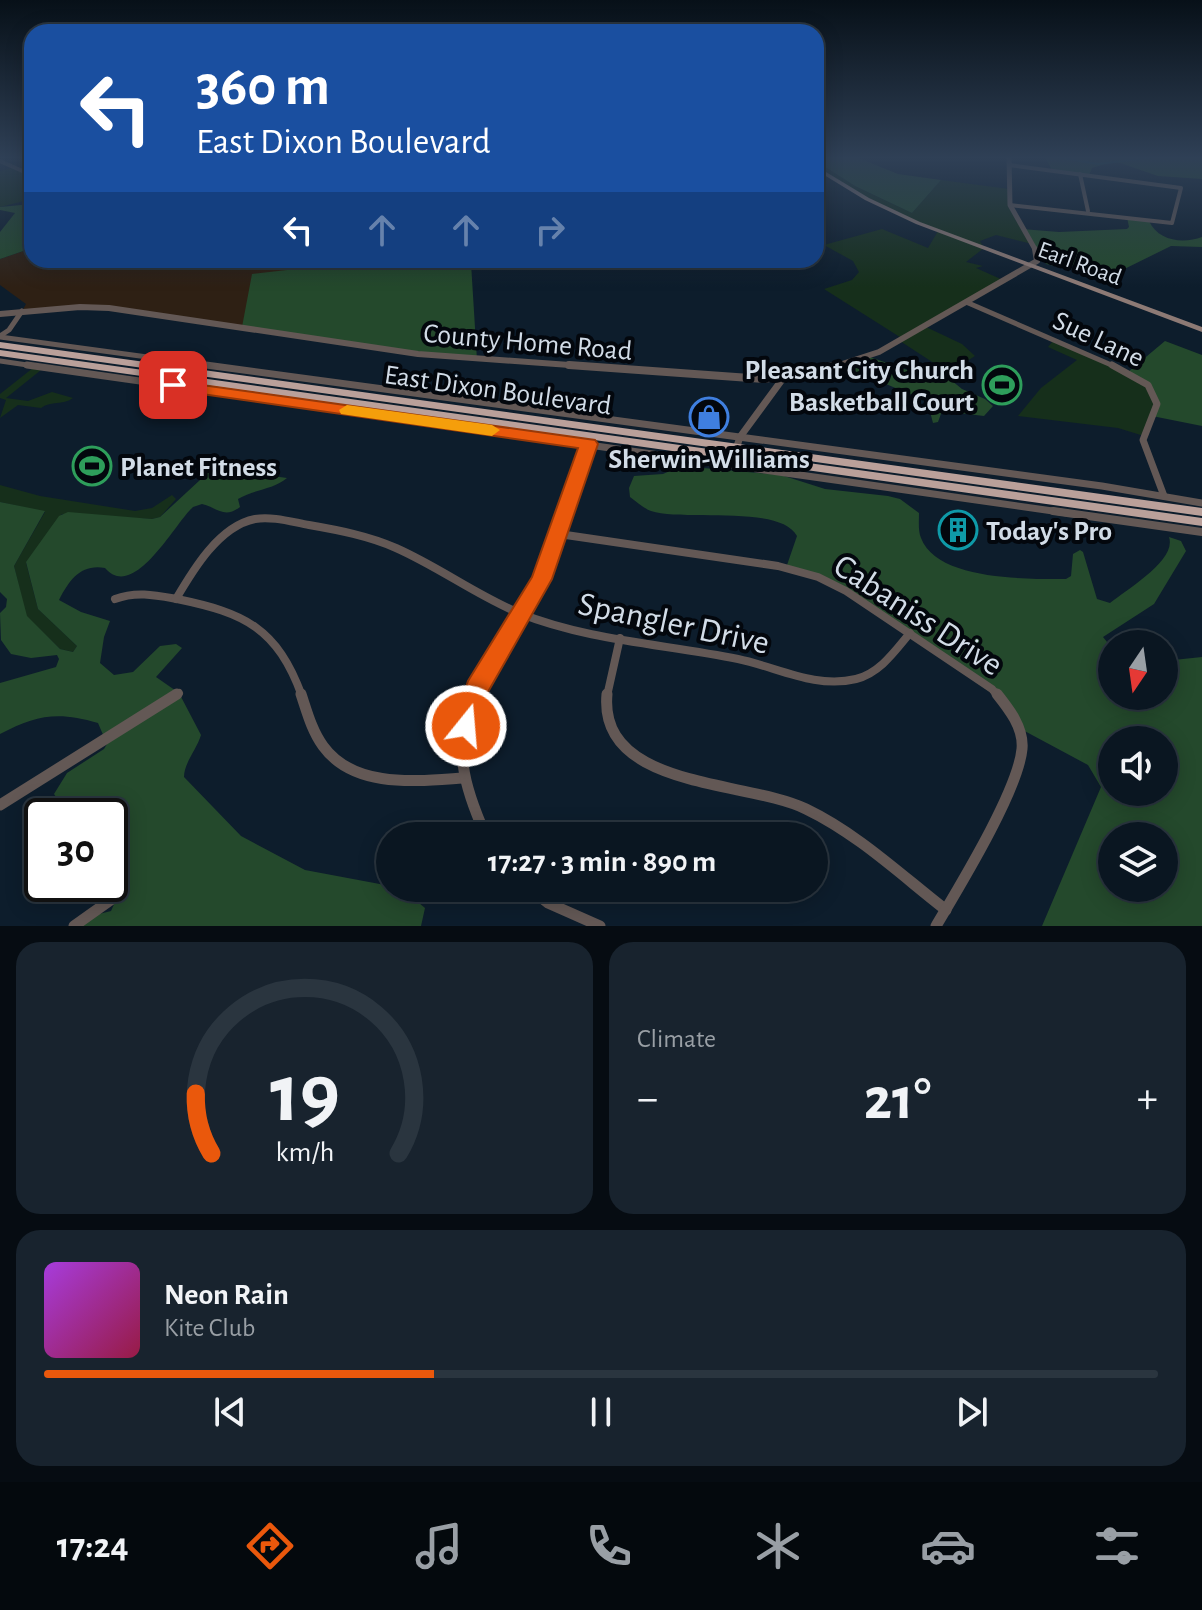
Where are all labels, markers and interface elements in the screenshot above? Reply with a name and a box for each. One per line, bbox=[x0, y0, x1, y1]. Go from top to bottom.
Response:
icon: left bbox=[64, 56, 168, 160]
text: 360 m bbox=[196, 59, 330, 115]
text: East Dixon Boulevard bbox=[196, 124, 491, 160]
icon: left bbox=[276, 208, 320, 252]
icon: ahead bbox=[360, 208, 404, 252]
icon: ahead bbox=[444, 208, 488, 252]
icon: right bbox=[528, 208, 572, 252]
street label: Earl Road bbox=[1035, 238, 1125, 290]
street label: Sue Lane bbox=[1048, 307, 1148, 373]
street label: County Home Road bbox=[422, 320, 633, 366]
pin bbox=[139, 351, 207, 419]
place label: Pleasant City Church Basketball Court bbox=[745, 357, 975, 417]
street label: East Dixon Boulevard bbox=[382, 361, 613, 421]
icon: arrive bbox=[151, 363, 195, 407]
sports icon: Pleasant City Church Basketball Court bbox=[981, 364, 1023, 406]
shop icon: Sherwin-Williams bbox=[688, 396, 730, 438]
sports icon: Planet Fitness bbox=[71, 445, 113, 487]
place label: Sherwin-Williams bbox=[608, 446, 810, 474]
place label: Planet Fitness bbox=[120, 454, 277, 482]
building icon: Today's Pro bbox=[937, 509, 979, 551]
place label: Today's Pro bbox=[986, 518, 1112, 546]
street label: Cabaniss Drive bbox=[828, 549, 1008, 683]
street label: Spangler Drive bbox=[575, 587, 772, 661]
north arrow bbox=[1098, 630, 1178, 710]
map controls bbox=[1098, 630, 1178, 902]
position arrow bbox=[424, 684, 508, 768]
button: sound bbox=[1098, 726, 1178, 806]
speed limit sign: 30 bbox=[24, 798, 128, 902]
button: layers bbox=[1098, 822, 1178, 902]
text: 17:27 · 3 min · 890 m bbox=[488, 847, 716, 877]
text: Climate bbox=[637, 1026, 716, 1052]
text: 19 bbox=[269, 1053, 340, 1137]
text: 21° bbox=[864, 1070, 931, 1130]
text: − bbox=[637, 1077, 658, 1121]
text: + bbox=[1137, 1077, 1158, 1121]
text: km/h bbox=[275, 1138, 334, 1167]
text: Neon Rain bbox=[164, 1280, 289, 1310]
text: Kite Club bbox=[164, 1315, 255, 1341]
icon: previous bbox=[208, 1390, 252, 1434]
icon: pause bbox=[579, 1390, 623, 1434]
icon: next bbox=[950, 1390, 994, 1434]
icon: directions bbox=[242, 1518, 298, 1574]
icon: music bbox=[411, 1518, 467, 1574]
icon: phone bbox=[581, 1518, 637, 1574]
icon: climate bbox=[750, 1518, 806, 1574]
icon: car bbox=[920, 1518, 976, 1574]
icon: filters bbox=[1089, 1518, 1145, 1574]
text: 17:24 bbox=[57, 1528, 129, 1564]

